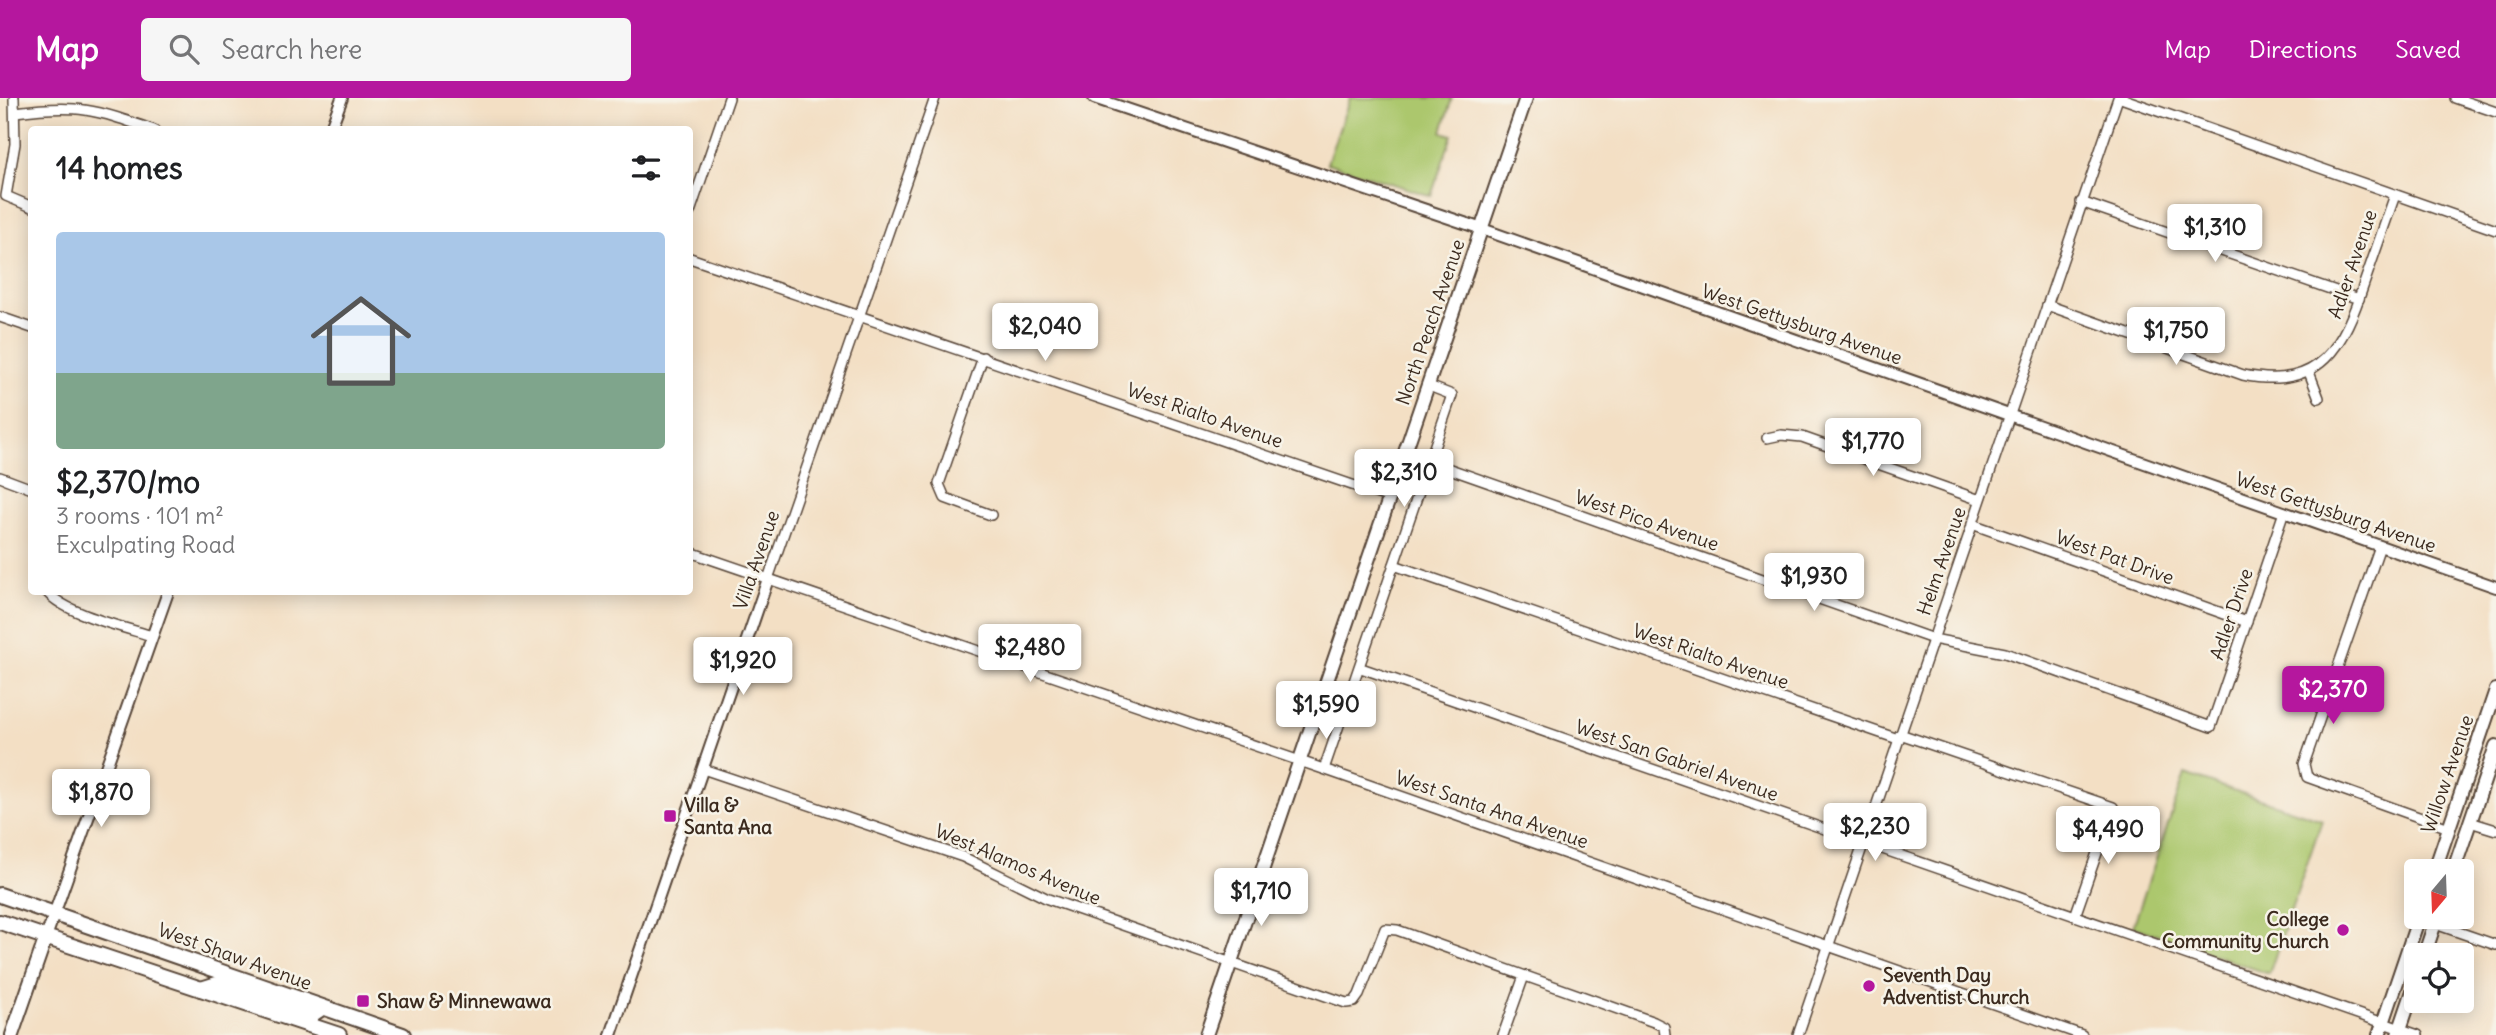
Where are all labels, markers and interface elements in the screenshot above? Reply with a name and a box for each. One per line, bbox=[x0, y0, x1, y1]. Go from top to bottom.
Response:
search box bbox=[141, 18, 631, 81]
text: Map bbox=[35, 28, 99, 70]
icon: search bbox=[165, 30, 203, 68]
text: Search here bbox=[221, 33, 362, 66]
text: Map bbox=[2164, 34, 2211, 64]
text: Directions bbox=[2249, 34, 2357, 64]
text: Saved bbox=[2395, 34, 2461, 64]
text: 14 homes bbox=[56, 149, 183, 187]
icon: filters bbox=[627, 149, 665, 187]
pin: $1,310 bbox=[2158, 204, 2272, 264]
street label: Adler Avenue bbox=[2322, 206, 2382, 322]
text: $1,310 bbox=[2183, 212, 2247, 241]
street label: North Peach Avenue bbox=[1390, 236, 1470, 408]
icon: home bbox=[298, 278, 424, 404]
street label: West Gettysburg Avenue bbox=[1699, 278, 1905, 370]
pin: $2,040 bbox=[988, 303, 1102, 363]
pin: $1,750 bbox=[2119, 308, 2233, 367]
text: $2,040 bbox=[1008, 311, 1082, 340]
text: $1,750 bbox=[2143, 315, 2209, 344]
street label: West Rialto Avenue bbox=[1124, 377, 1286, 453]
pin: $1,770 bbox=[1816, 418, 1930, 478]
text: $1,770 bbox=[1841, 426, 1905, 455]
pin: $2,310 bbox=[1347, 450, 1461, 509]
text: $2,310 bbox=[1370, 457, 1438, 486]
text: $2,370/mo bbox=[56, 463, 200, 501]
street label: West Gettysburg Avenue bbox=[2233, 466, 2439, 558]
street label: West Pico Avenue bbox=[1572, 484, 1722, 556]
text: 3 rooms · 101 m² bbox=[56, 501, 224, 530]
street label: Helm Avenue bbox=[1911, 504, 1971, 618]
street label: Villa Avenue bbox=[728, 507, 784, 613]
street label: West Pat Drive bbox=[2053, 525, 2177, 589]
text: Exculpating Road bbox=[56, 530, 235, 559]
pin: $1,930 bbox=[1757, 554, 1871, 613]
text: $1,930 bbox=[1780, 561, 1848, 590]
street label: Adler Drive bbox=[2204, 565, 2258, 663]
street label: West Rialto Avenue bbox=[1630, 618, 1792, 694]
pin: $2,480 bbox=[973, 624, 1087, 684]
text: $2,480 bbox=[994, 632, 1066, 661]
pin: $1,920 bbox=[686, 638, 800, 697]
text: $1,920 bbox=[709, 645, 777, 674]
pin: $2,370 bbox=[2276, 666, 2390, 726]
text: $2,370 bbox=[2298, 674, 2368, 703]
pin: $1,590 bbox=[1269, 682, 1383, 741]
text: $1,590 bbox=[1292, 689, 1360, 718]
street label: Willow Avenue bbox=[2415, 712, 2479, 836]
street label: West San Gabriel Avenue bbox=[1572, 714, 1782, 806]
street label: West Santa Ana Avenue bbox=[1392, 765, 1592, 853]
pin: $1,870 bbox=[44, 770, 158, 829]
text: $1,870 bbox=[68, 777, 134, 806]
place label: Villa & Santa Ana bbox=[684, 793, 772, 839]
pin: $2,230 bbox=[1818, 804, 1932, 863]
pin: $4,490 bbox=[2051, 806, 2165, 866]
marker: Villa & Santa Ana bbox=[662, 808, 678, 824]
text: $2,230 bbox=[1840, 811, 1910, 840]
text: $4,490 bbox=[2072, 814, 2144, 843]
street label: West Alamos Avenue bbox=[931, 818, 1105, 910]
north arrow bbox=[2404, 859, 2474, 929]
map controls bbox=[2404, 859, 2474, 1013]
pin: $1,710 bbox=[1204, 868, 1318, 928]
text: $1,710 bbox=[1230, 876, 1292, 905]
place label: College Community Church bbox=[2162, 907, 2329, 953]
street label: West Shaw Avenue bbox=[155, 917, 315, 995]
marker: College Community Church bbox=[2335, 922, 2351, 938]
button: locate bbox=[2404, 943, 2474, 1013]
place label: Seventh Day Adventist Church bbox=[1883, 963, 2030, 1009]
marker: Seventh Day Adventist Church bbox=[1861, 978, 1877, 994]
place label: Shaw & Minnewawa bbox=[377, 989, 551, 1013]
marker: Shaw & Minnewawa bbox=[355, 993, 371, 1009]

